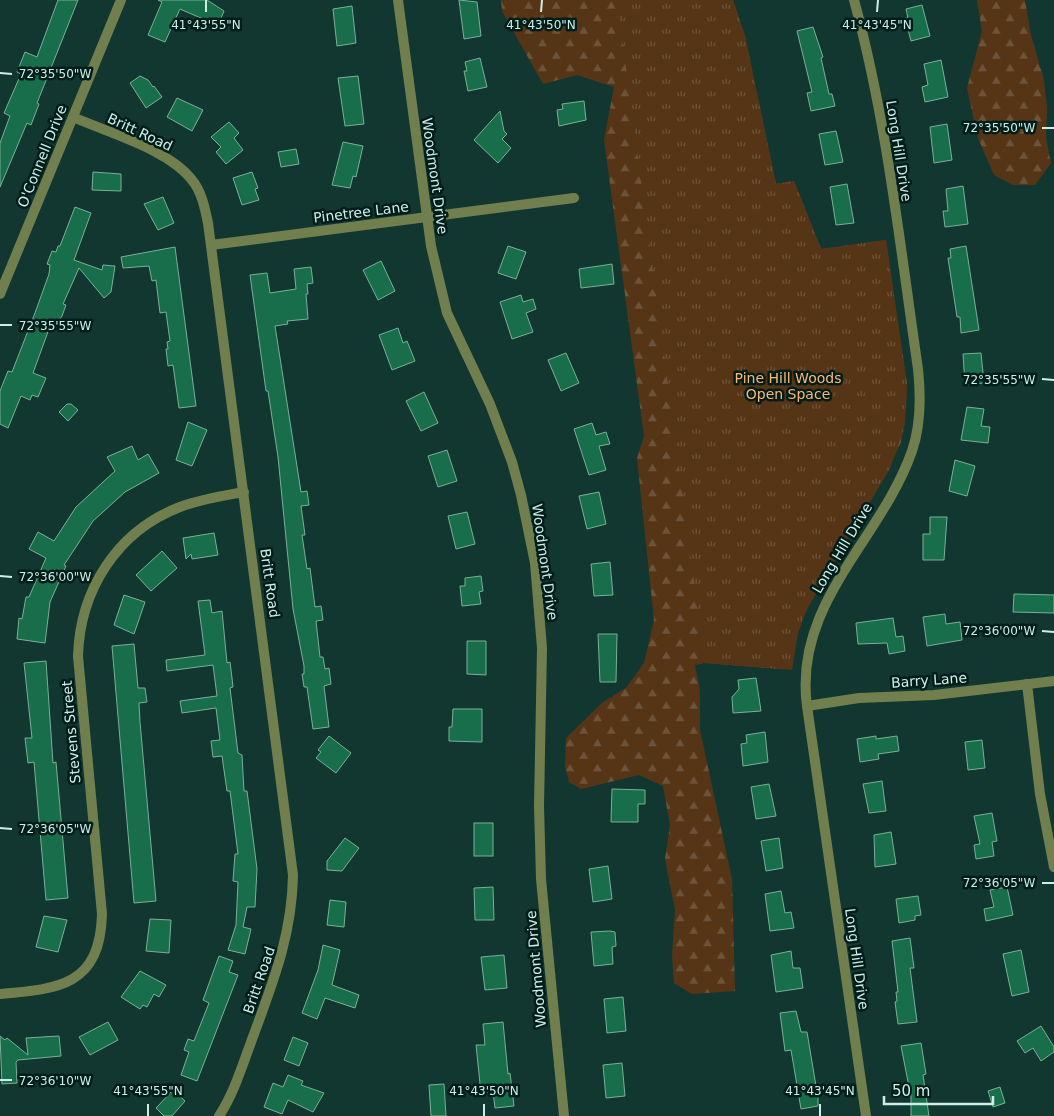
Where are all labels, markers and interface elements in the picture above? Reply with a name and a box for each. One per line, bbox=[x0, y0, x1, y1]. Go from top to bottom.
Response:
text: 41°43'55"N bbox=[171, 18, 241, 32]
text: 41°43'50"N bbox=[506, 18, 576, 32]
text: 41°43'45"N bbox=[842, 18, 912, 32]
text: 72°35'50"W bbox=[19, 67, 91, 81]
street label: Long Hill Drive bbox=[883, 99, 915, 203]
street label: O'Connell Drive bbox=[14, 102, 70, 210]
street label: Britt Road bbox=[105, 110, 175, 154]
street label: Woodmont Drive bbox=[419, 117, 451, 235]
text: 72°35'50"W bbox=[963, 121, 1035, 135]
street label: Pinetree Lane bbox=[312, 198, 410, 226]
text: 72°35'55"W bbox=[19, 319, 91, 333]
park label: Pine Hill Woods Open Space bbox=[735, 370, 841, 402]
text: 72°35'55"W bbox=[963, 373, 1035, 387]
street label: Long Hill Drive bbox=[809, 500, 875, 596]
street label: Woodmont Drive bbox=[529, 503, 561, 621]
street label: Britt Road bbox=[257, 547, 283, 619]
text: 72°36'00"W bbox=[19, 570, 91, 584]
text: 72°36'00"W bbox=[963, 624, 1035, 638]
street label: Barry Lane bbox=[891, 669, 967, 691]
street label: Stevens Street bbox=[58, 679, 83, 784]
text: 72°36'05"W bbox=[19, 822, 91, 836]
text: 72°36'05"W bbox=[963, 876, 1035, 890]
street label: Long Hill Drive bbox=[842, 907, 872, 1011]
street label: Woodmont Drive bbox=[523, 910, 549, 1028]
street label: Britt Road bbox=[240, 944, 278, 1016]
text: 72°36'10"W bbox=[19, 1074, 91, 1088]
scale bar bbox=[884, 1074, 993, 1106]
text: 50 m bbox=[892, 1082, 930, 1100]
text: 41°43'55"N bbox=[113, 1084, 183, 1098]
text: 41°43'50"N bbox=[449, 1084, 519, 1098]
text: 41°43'45"N bbox=[785, 1084, 855, 1098]

